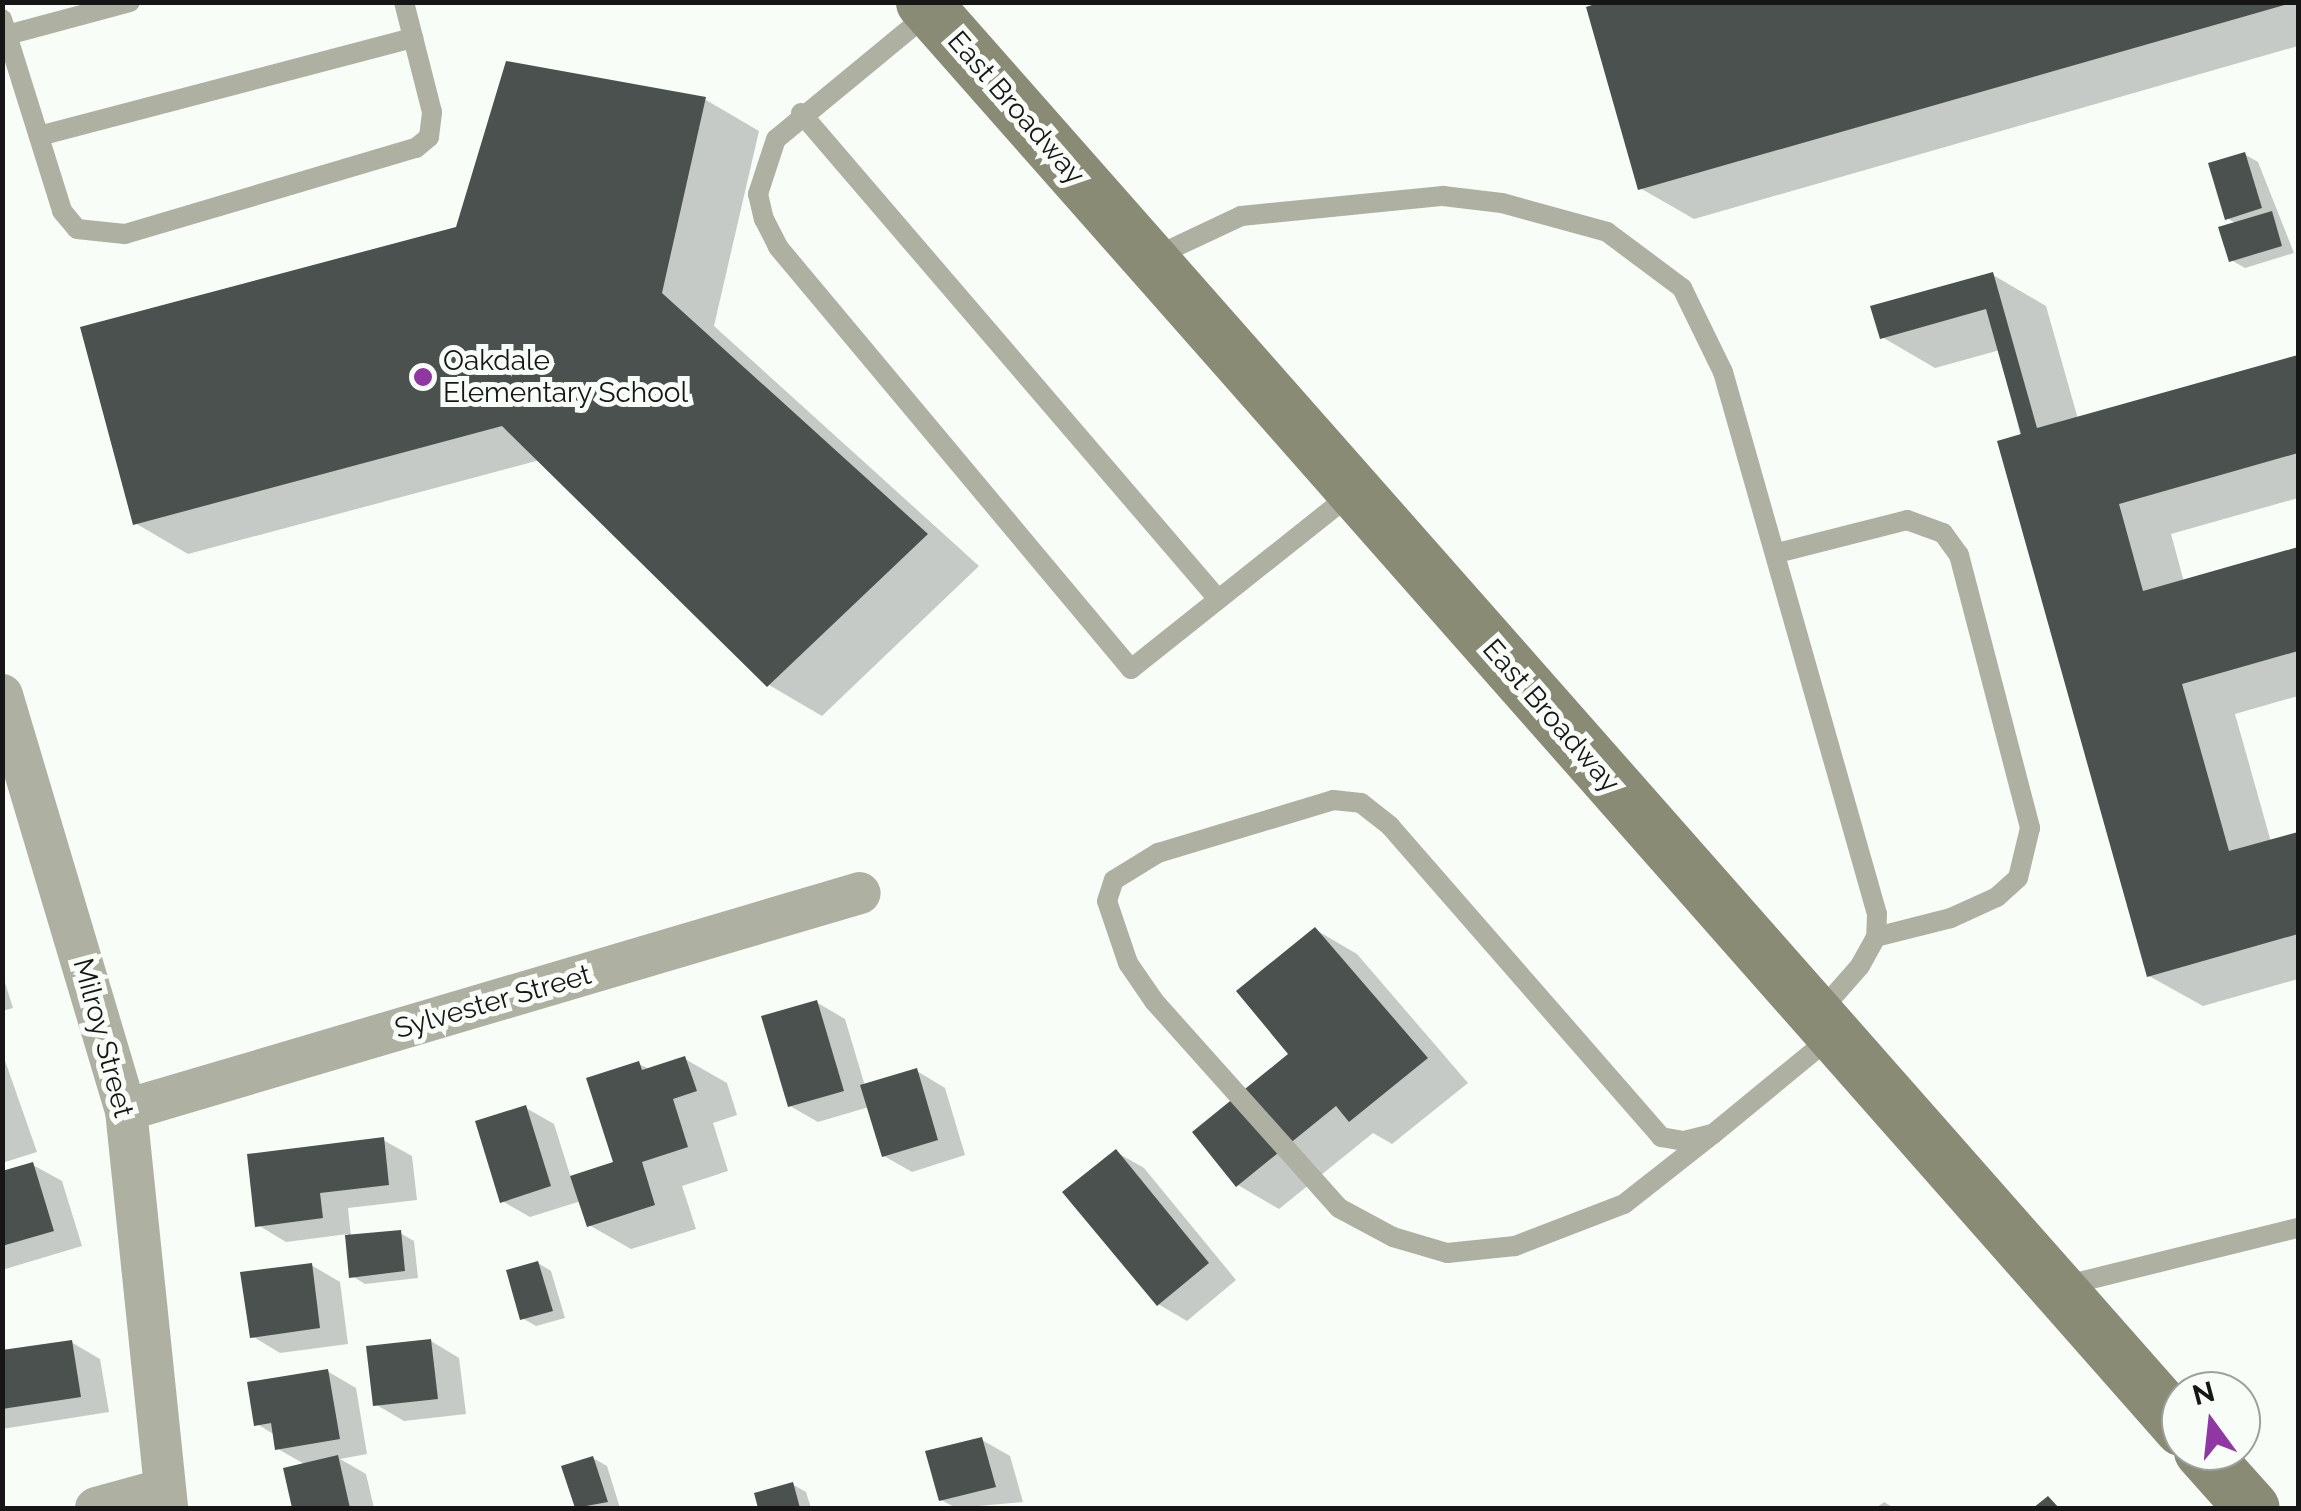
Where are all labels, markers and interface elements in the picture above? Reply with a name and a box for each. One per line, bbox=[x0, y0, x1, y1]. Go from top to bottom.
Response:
street label: East Broadway bbox=[940, 25, 1092, 191]
place label: Oakdale Elementary School bbox=[443, 344, 689, 410]
marker: Oakdale Elementary School bbox=[412, 366, 434, 388]
street label: East Broadway bbox=[1475, 633, 1627, 799]
street label: Milroy Street bbox=[66, 955, 140, 1121]
street label: Sylvester Street bbox=[391, 958, 595, 1046]
north arrow bbox=[2161, 1371, 2261, 1471]
text: N bbox=[2189, 1375, 2218, 1412]

